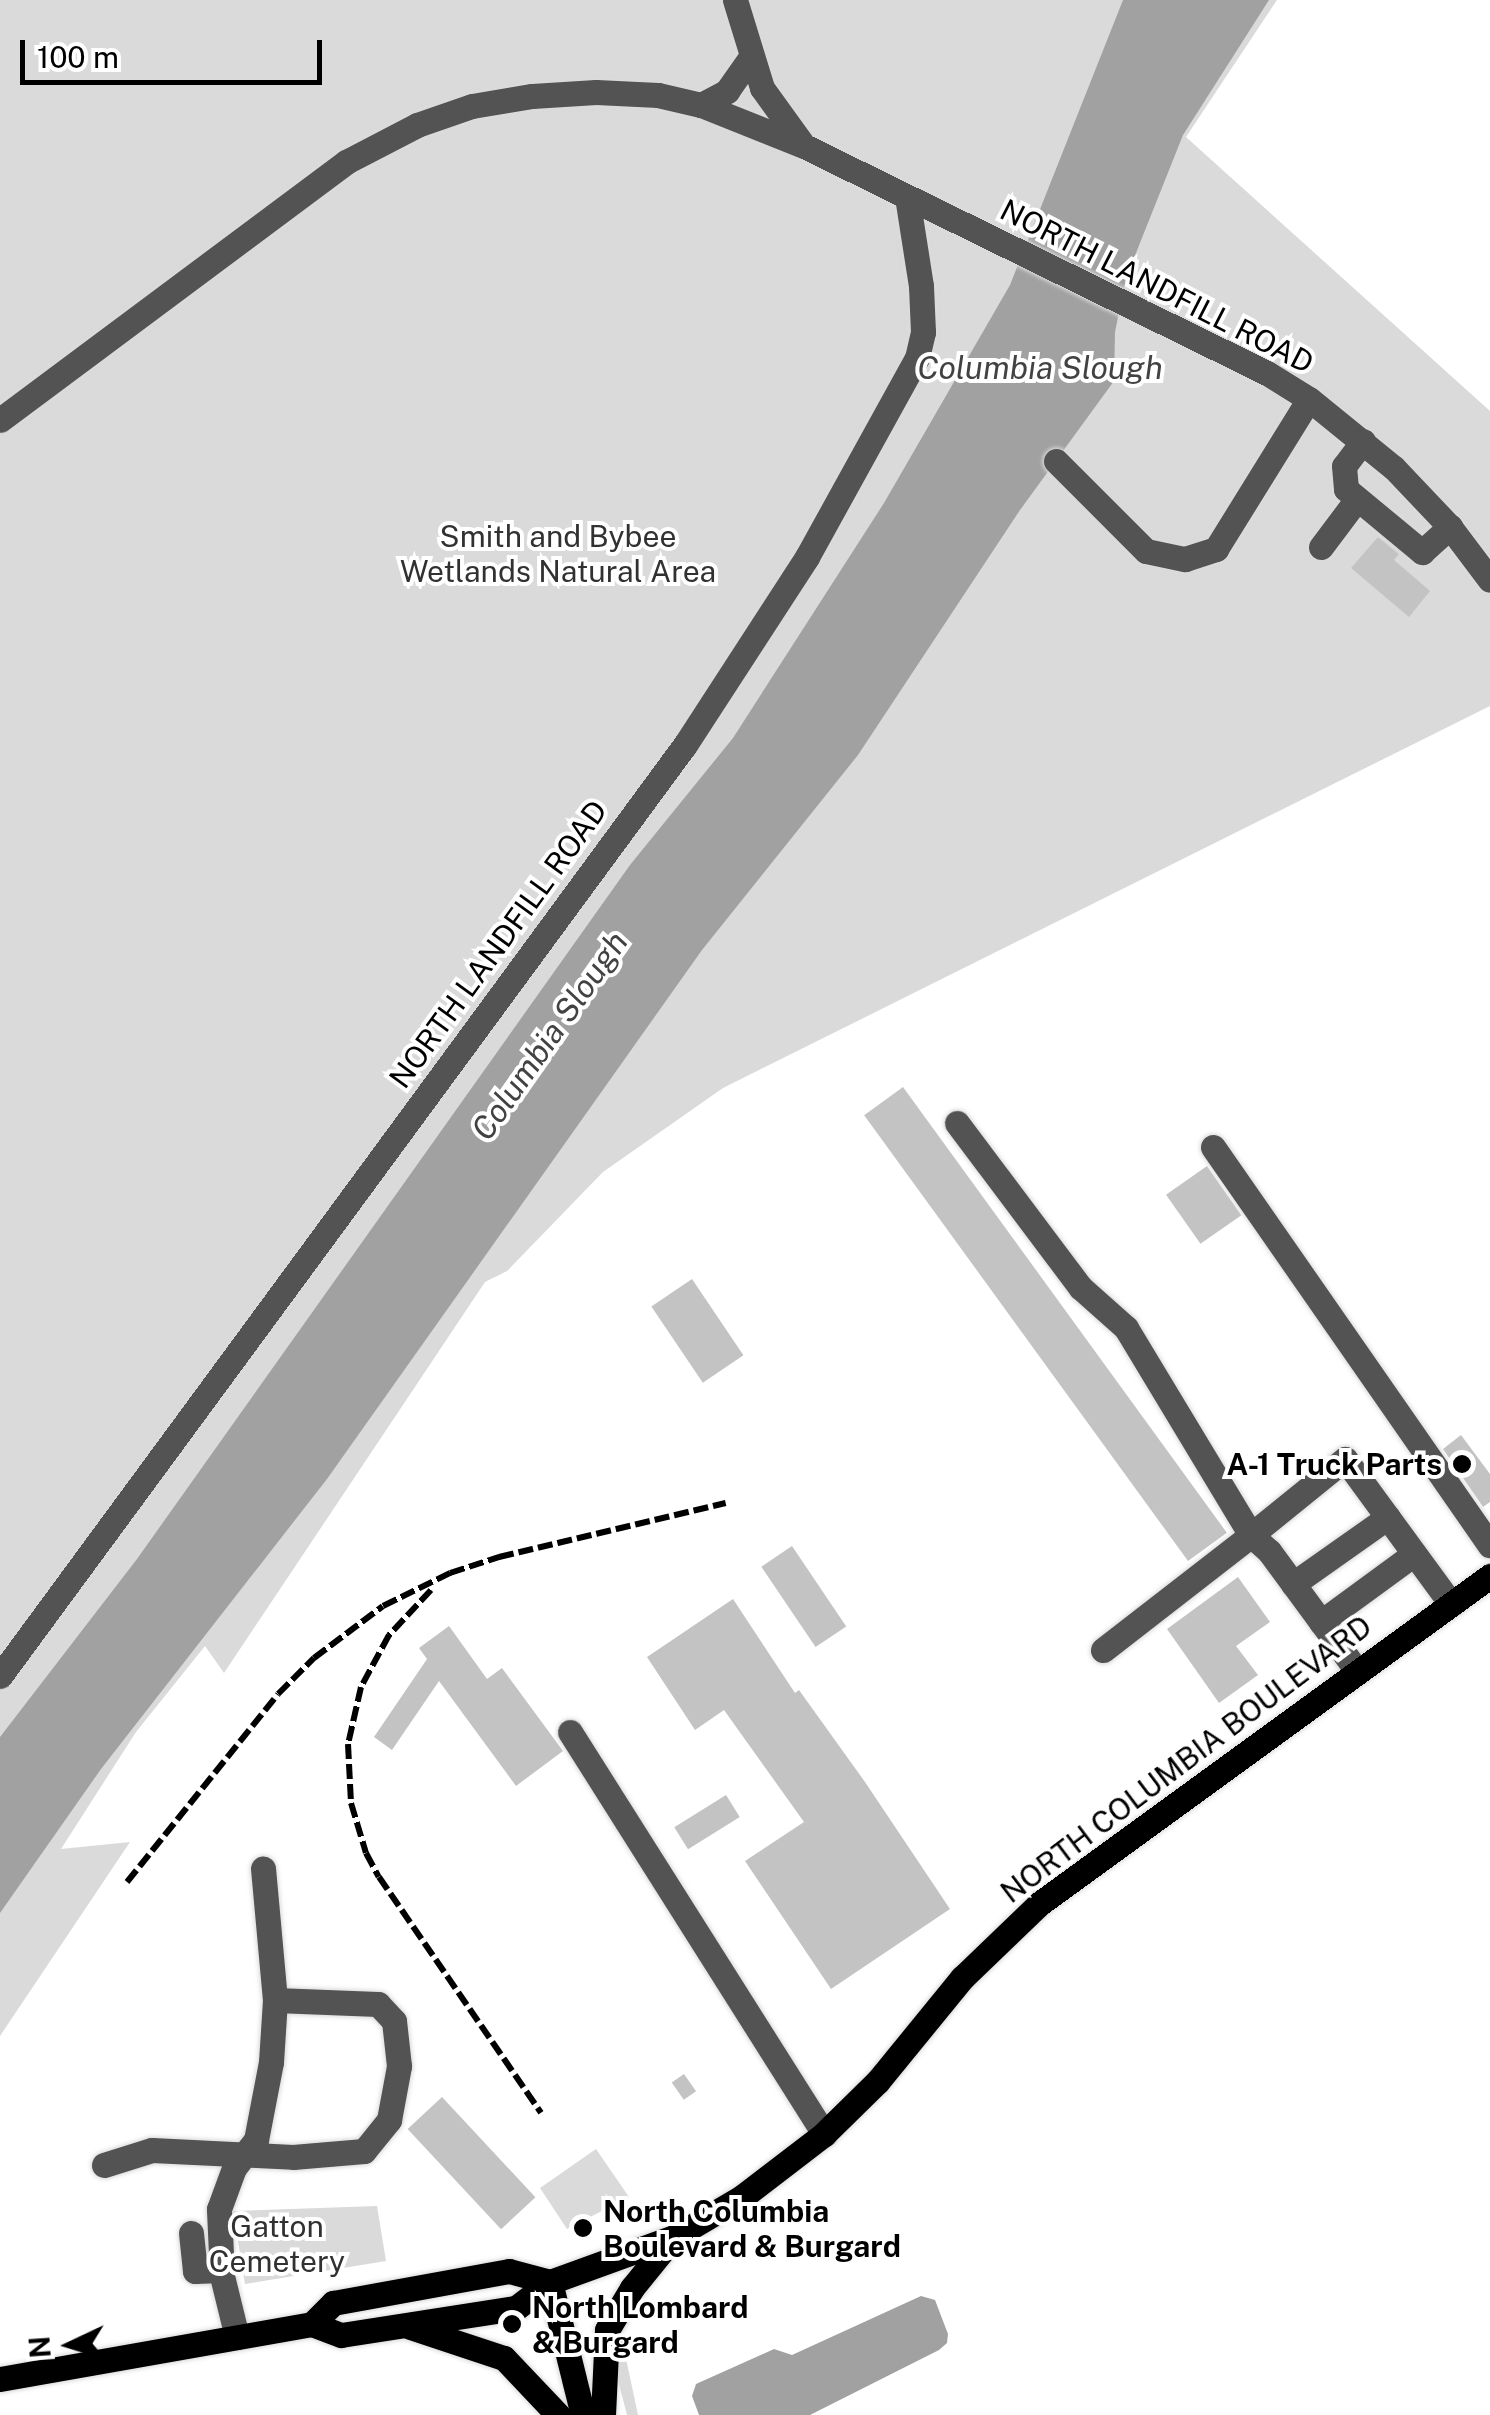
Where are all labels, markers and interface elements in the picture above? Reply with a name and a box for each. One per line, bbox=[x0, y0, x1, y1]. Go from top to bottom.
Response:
scale bar bbox=[25, 20, 328, 82]
text: 100 m bbox=[37, 39, 119, 75]
street label: NORTH LANDFILL ROAD bbox=[994, 191, 1320, 381]
water label: Columbia Slough bbox=[917, 349, 1163, 387]
park label: Smith and Bybee Wetlands Natural Area bbox=[400, 518, 716, 588]
street label: NORTH LANDFILL ROAD bbox=[382, 793, 614, 1095]
water label: Columbia Slough bbox=[464, 924, 636, 1148]
place label: A-1 Truck Parts bbox=[1227, 1446, 1442, 1482]
marker: A-1 Truck Parts bbox=[1451, 1453, 1473, 1475]
street label: NORTH COLUMBIA BOULEVARD bbox=[994, 1608, 1378, 1910]
place label: North Columbia Boulevard & Burgard bbox=[603, 2193, 901, 2264]
park label: Gatton Cemetery bbox=[209, 2208, 345, 2278]
marker: North Columbia Boulevard & Burgard bbox=[572, 2217, 594, 2239]
place label: North Lombard & Burgard bbox=[532, 2289, 748, 2360]
north arrow bbox=[20, 2295, 120, 2395]
marker: North Lombard & Burgard bbox=[501, 2313, 523, 2335]
text: N bbox=[22, 2335, 57, 2359]

